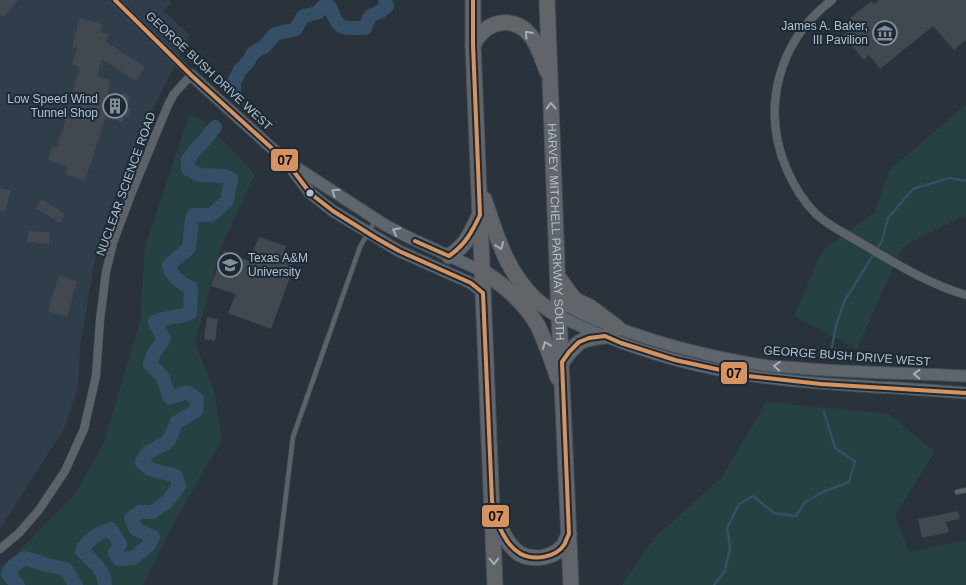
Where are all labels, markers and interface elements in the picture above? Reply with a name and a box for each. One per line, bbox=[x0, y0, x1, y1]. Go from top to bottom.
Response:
street label: GEORGE BUSH DRIVE WEST bbox=[143, 9, 275, 134]
place label: James A. Baker, III Pavilion bbox=[781, 19, 868, 47]
museum icon: James A. Baker, III Pavilion bbox=[872, 20, 898, 46]
one-way arrow bbox=[525, 31, 534, 40]
place label: Low Speed Wind Tunnel Shop bbox=[7, 92, 98, 120]
building icon: Low Speed Wind Tunnel Shop bbox=[102, 93, 128, 119]
one-way arrow bbox=[546, 101, 556, 109]
street label: NUCLEAR SCIENCE ROAD bbox=[93, 110, 159, 258]
street label: HARVEY MITCHELL PARKWAY SOUTH bbox=[545, 123, 567, 341]
line badge: 07 bbox=[270, 148, 299, 172]
text: 07 bbox=[277, 152, 293, 168]
unlabelled marker bbox=[305, 188, 315, 198]
one-way arrow bbox=[331, 189, 341, 198]
one-way arrow bbox=[392, 227, 401, 237]
one-way arrow bbox=[494, 241, 504, 250]
place label: Texas A&M University bbox=[248, 251, 308, 279]
school or university icon: Texas A&M University bbox=[217, 252, 243, 278]
one-way arrow bbox=[542, 342, 552, 350]
street label: GEORGE BUSH DRIVE WEST bbox=[763, 343, 932, 369]
line badge: 07 bbox=[720, 361, 748, 385]
one-way arrow bbox=[772, 361, 780, 372]
text: 07 bbox=[726, 365, 742, 381]
one-way arrow bbox=[913, 369, 921, 379]
line badge: 07 bbox=[481, 504, 510, 528]
text: 07 bbox=[488, 508, 504, 524]
one-way arrow bbox=[489, 557, 500, 565]

